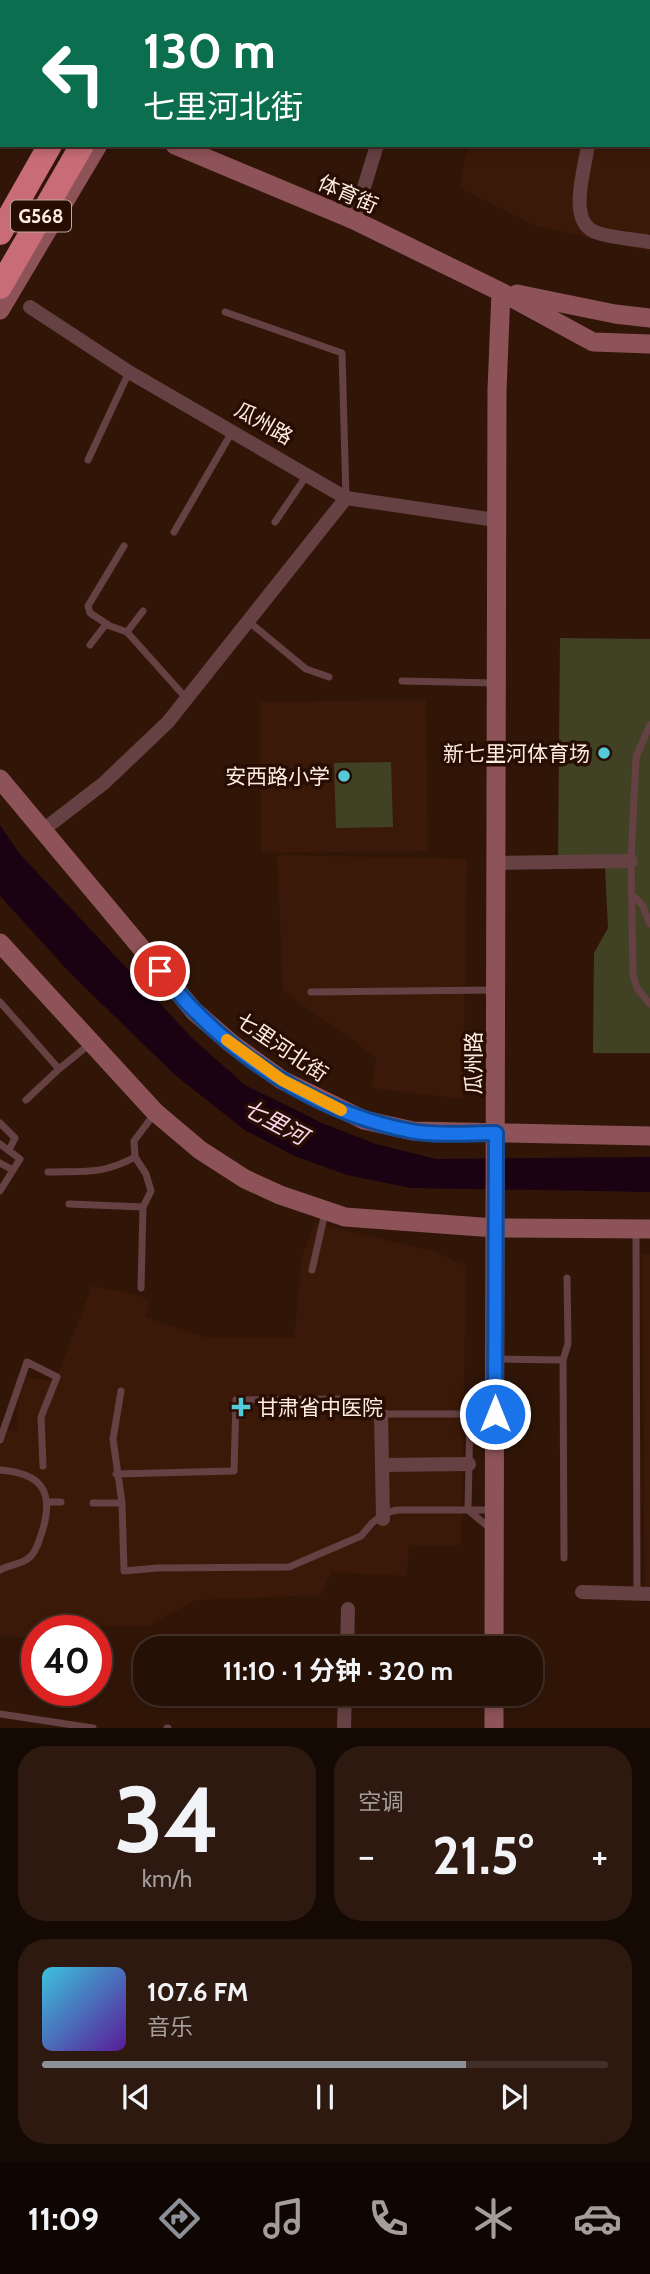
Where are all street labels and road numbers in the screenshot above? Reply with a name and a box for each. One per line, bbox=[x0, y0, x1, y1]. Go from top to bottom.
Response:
street label: 体育街 bbox=[314, 170, 382, 218]
road number: G568 bbox=[11, 200, 71, 232]
street label: 瓜州路 bbox=[230, 396, 298, 450]
street label: 七里河北街 bbox=[231, 1007, 333, 1087]
street label: 瓜州路 bbox=[461, 1032, 486, 1095]

